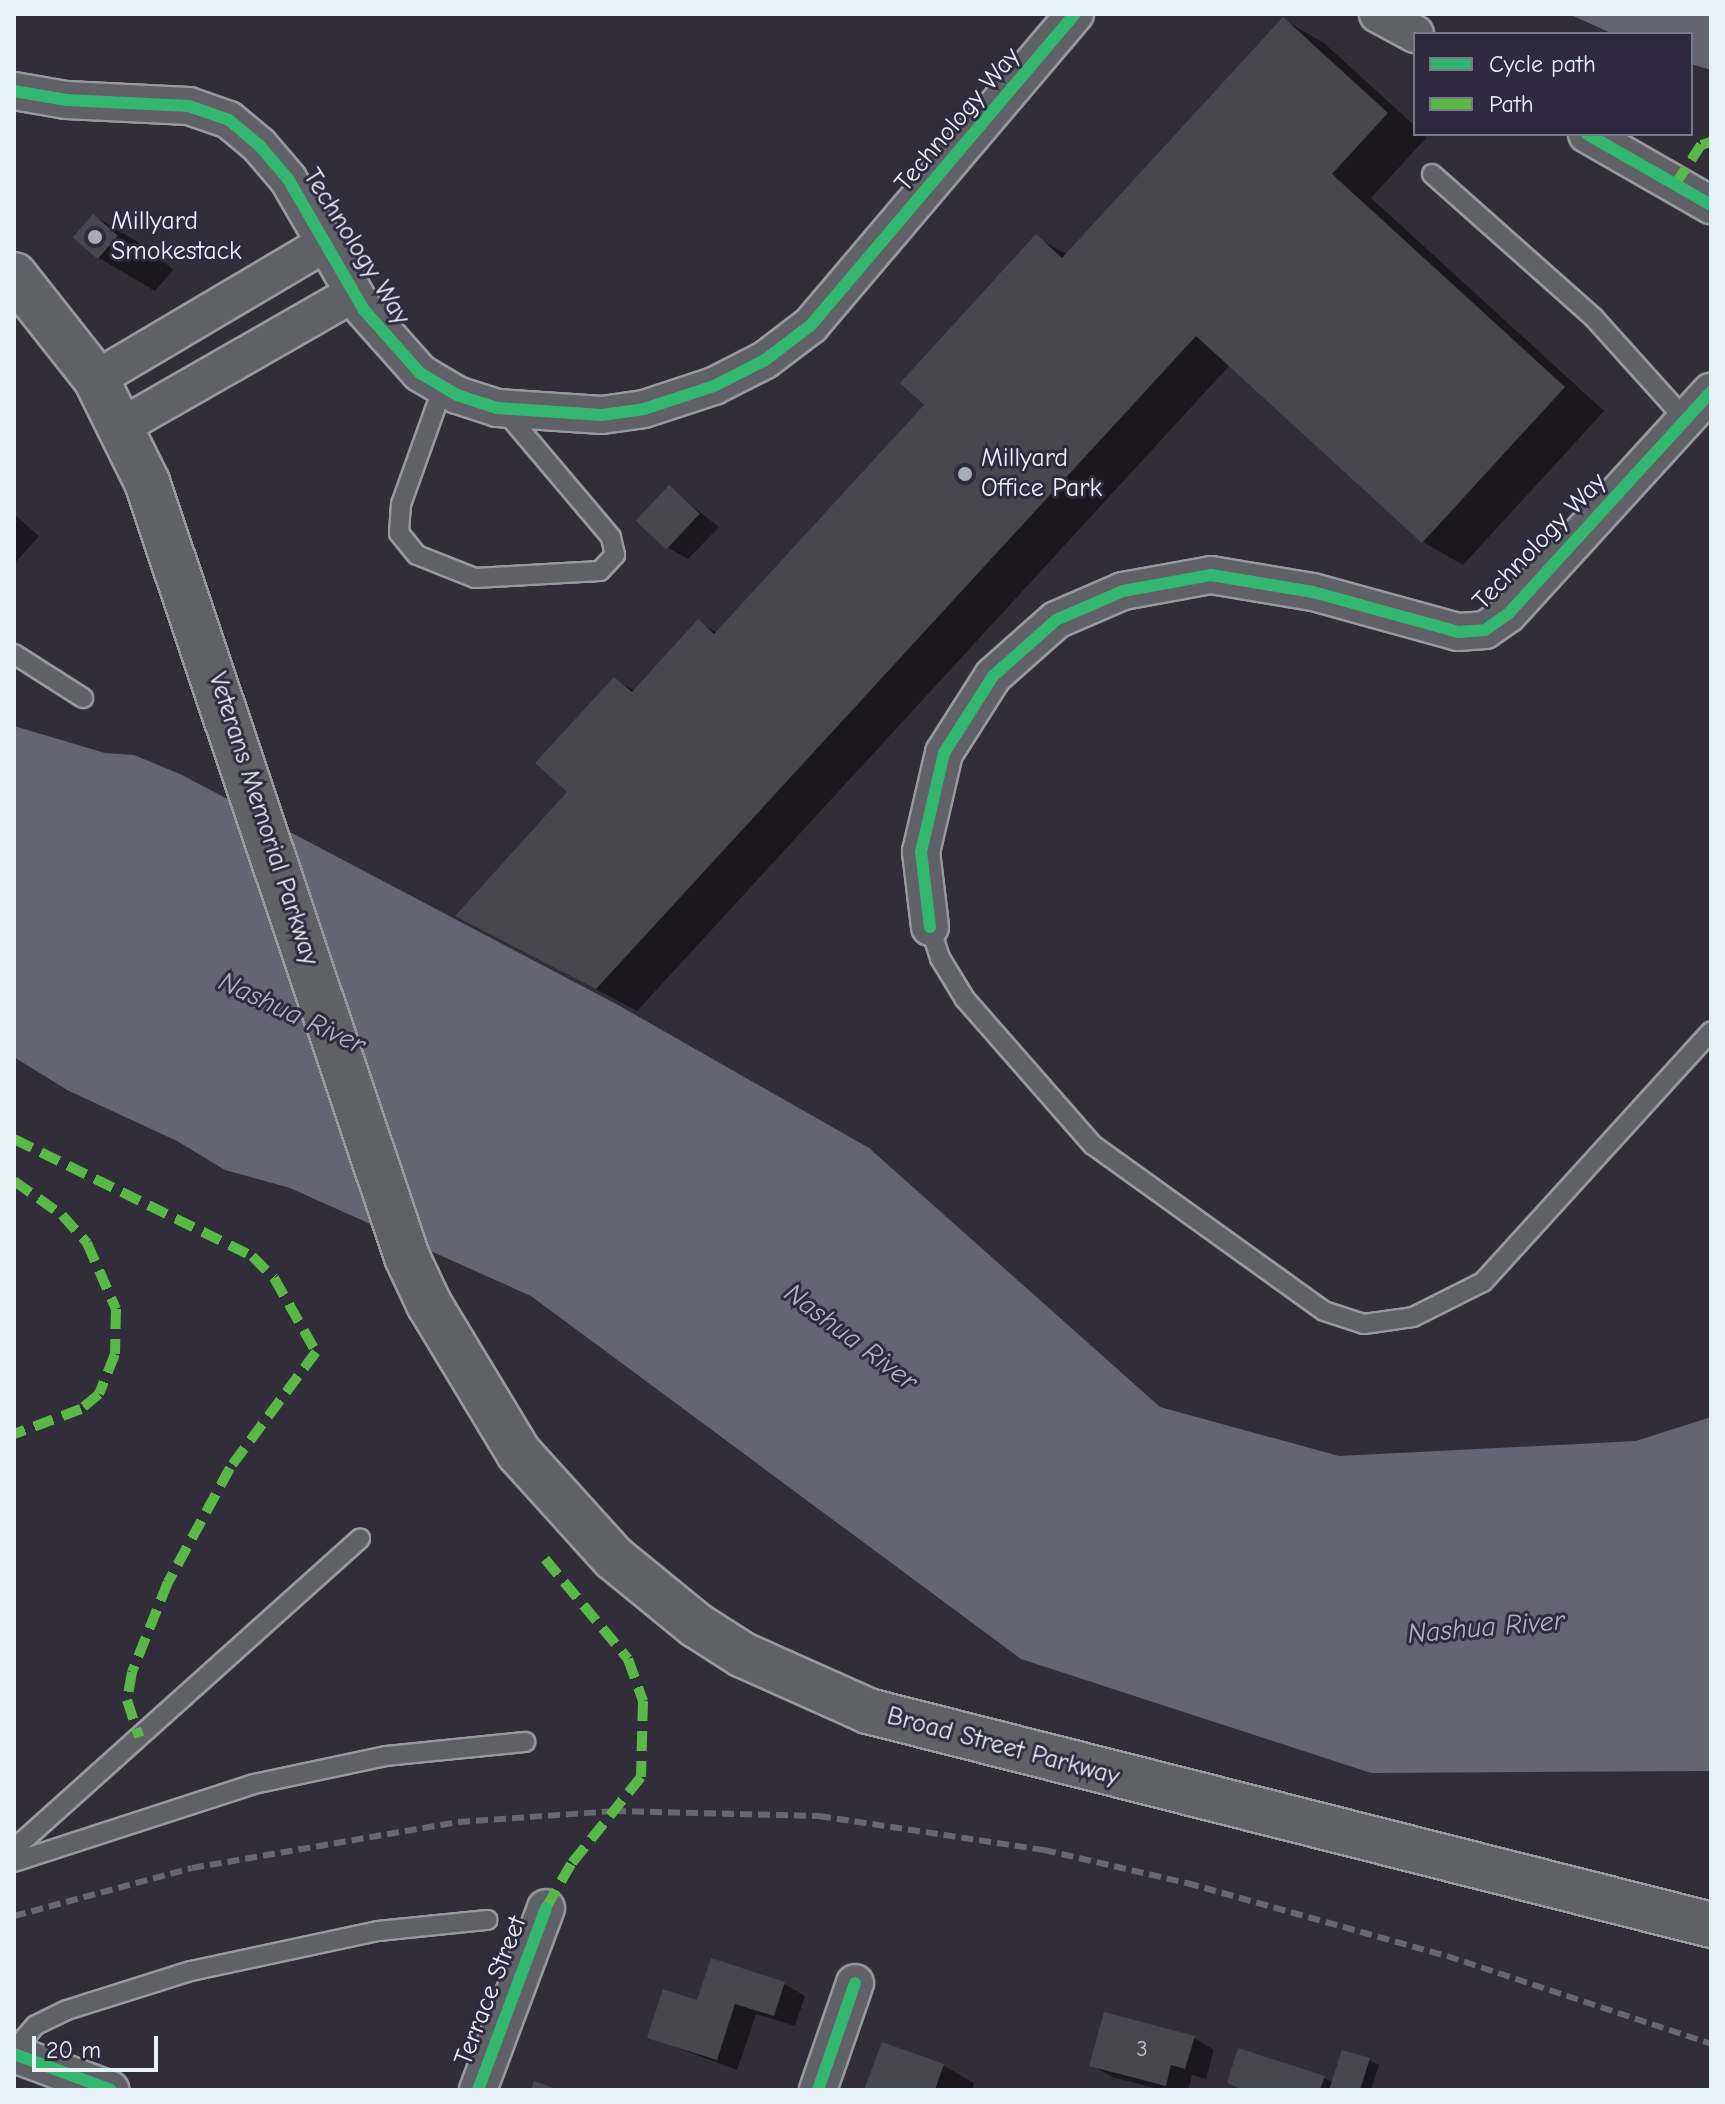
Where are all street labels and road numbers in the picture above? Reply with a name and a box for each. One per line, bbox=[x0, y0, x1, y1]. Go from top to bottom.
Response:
street label: Technology Way bbox=[889, 42, 1027, 198]
street label: Technology Way bbox=[295, 163, 417, 331]
street label: Technology Way bbox=[1467, 467, 1613, 617]
street label: Veterans Memorial Parkway bbox=[201, 669, 325, 969]
street label: Broad Street Parkway bbox=[883, 1701, 1123, 1793]
street label: Terrace Street bbox=[448, 1912, 534, 2070]

